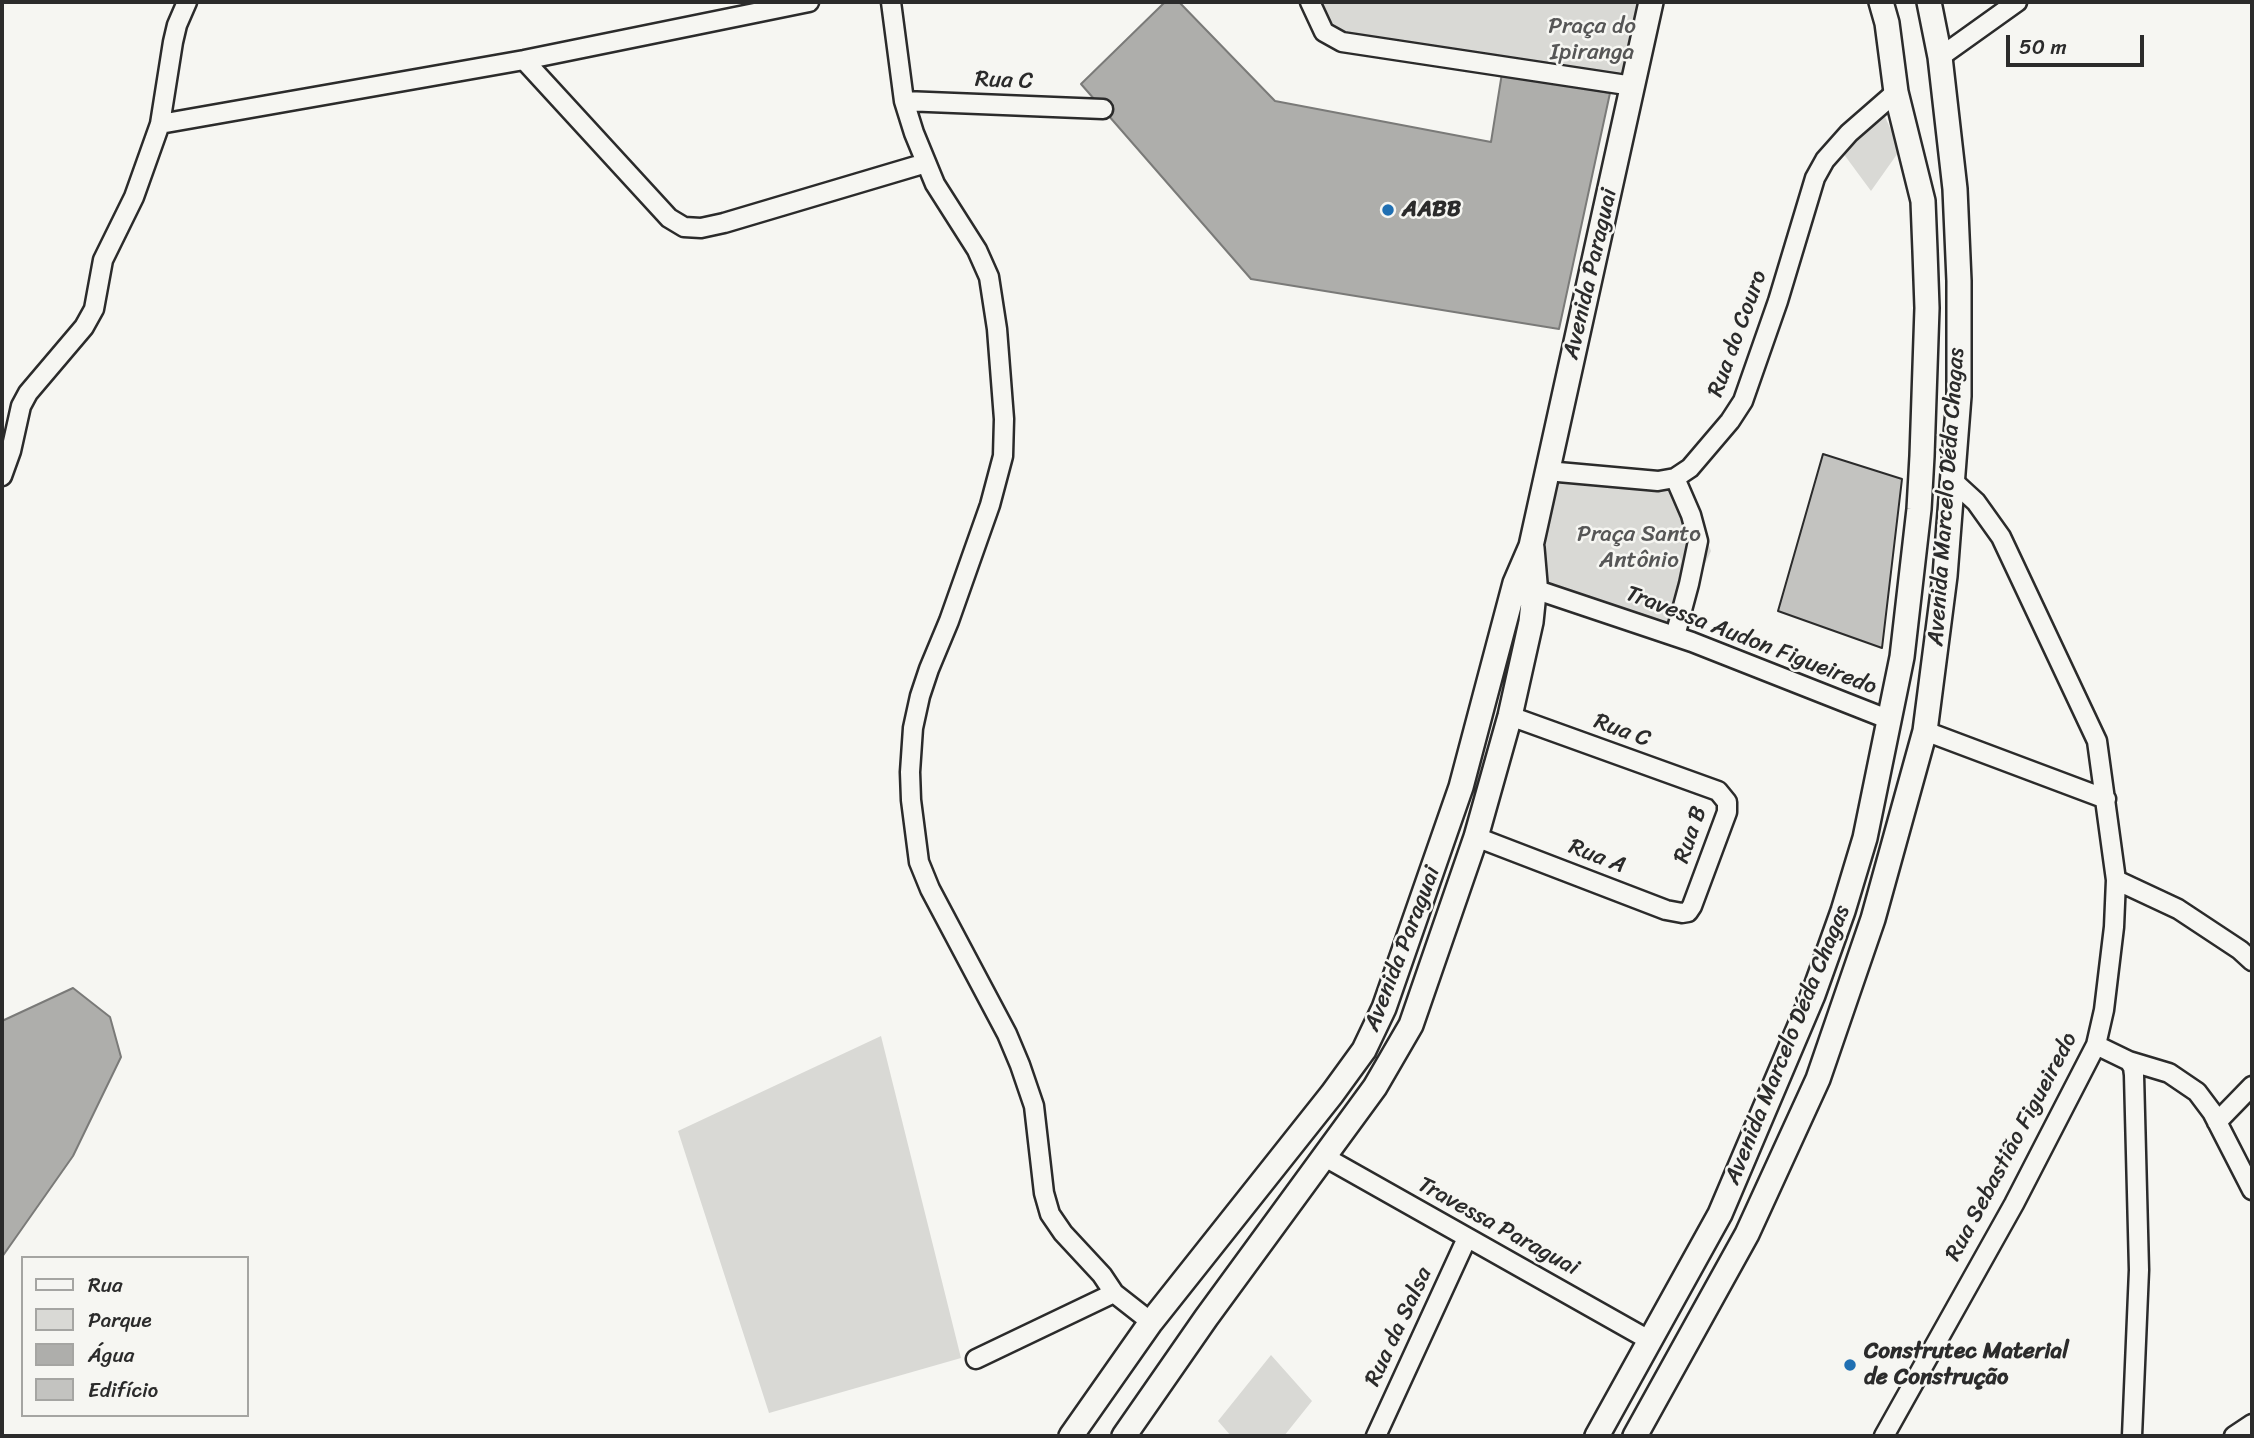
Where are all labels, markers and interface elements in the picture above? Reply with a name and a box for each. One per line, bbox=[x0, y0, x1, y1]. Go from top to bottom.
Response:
park label: Praça do Ipiranga bbox=[1548, 13, 1636, 67]
scale bar bbox=[2009, 21, 2147, 65]
text: 50 m bbox=[2019, 28, 2067, 66]
street label: Rua C bbox=[974, 66, 1034, 96]
street label: Avenida Paraguai bbox=[1558, 186, 1624, 362]
place label: AABB bbox=[1402, 196, 1461, 224]
marker: AABB bbox=[1380, 202, 1396, 218]
street label: Rua do Couro bbox=[1702, 267, 1774, 401]
street label: Avenida Marcelo Déda Chagas bbox=[1923, 347, 1971, 647]
park label: Praça Santo Antônio bbox=[1577, 521, 1701, 575]
street label: Travessa Audon Figueiredo bbox=[1622, 580, 1880, 702]
street label: Rua C bbox=[1590, 708, 1654, 754]
street label: Rua B bbox=[1668, 803, 1714, 867]
street label: Rua A bbox=[1565, 834, 1629, 880]
street label: Avenida Paraguai bbox=[1359, 863, 1447, 1035]
street label: Avenida Marcelo Déda Chagas bbox=[1719, 901, 1857, 1189]
street label: Rua Sebastião Figueiredo bbox=[1940, 1028, 2084, 1266]
street label: Travessa Paraguai bbox=[1413, 1171, 1583, 1283]
legend bbox=[21, 1256, 248, 1417]
street label: Rua da Salsa bbox=[1359, 1263, 1439, 1391]
text: Rua bbox=[88, 1266, 123, 1304]
text: Parque bbox=[88, 1301, 152, 1339]
text: Água bbox=[88, 1336, 134, 1374]
place label: Construtec Material de Construção bbox=[1864, 1338, 2069, 1392]
marker: Construtec Material de Construção bbox=[1842, 1357, 1858, 1373]
text: Edifício bbox=[88, 1371, 158, 1409]

